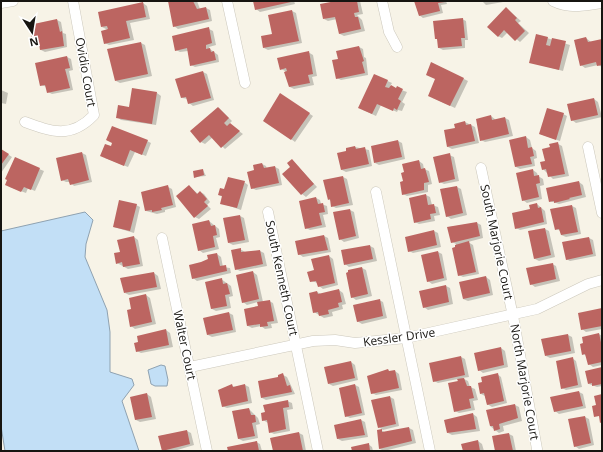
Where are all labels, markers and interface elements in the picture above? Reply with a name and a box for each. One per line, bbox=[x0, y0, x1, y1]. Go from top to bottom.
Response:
north arrow bbox=[12, 12, 52, 52]
text: N bbox=[28, 34, 40, 51]
street label: Ovidio Court bbox=[72, 36, 100, 108]
street label: South Marjorie Court bbox=[476, 183, 518, 301]
street label: South Kenneth Court bbox=[261, 219, 303, 337]
street label: Walter Court bbox=[169, 308, 201, 382]
street label: Kessler Drive bbox=[362, 323, 436, 350]
street label: North Marjorie Court bbox=[506, 323, 544, 441]

